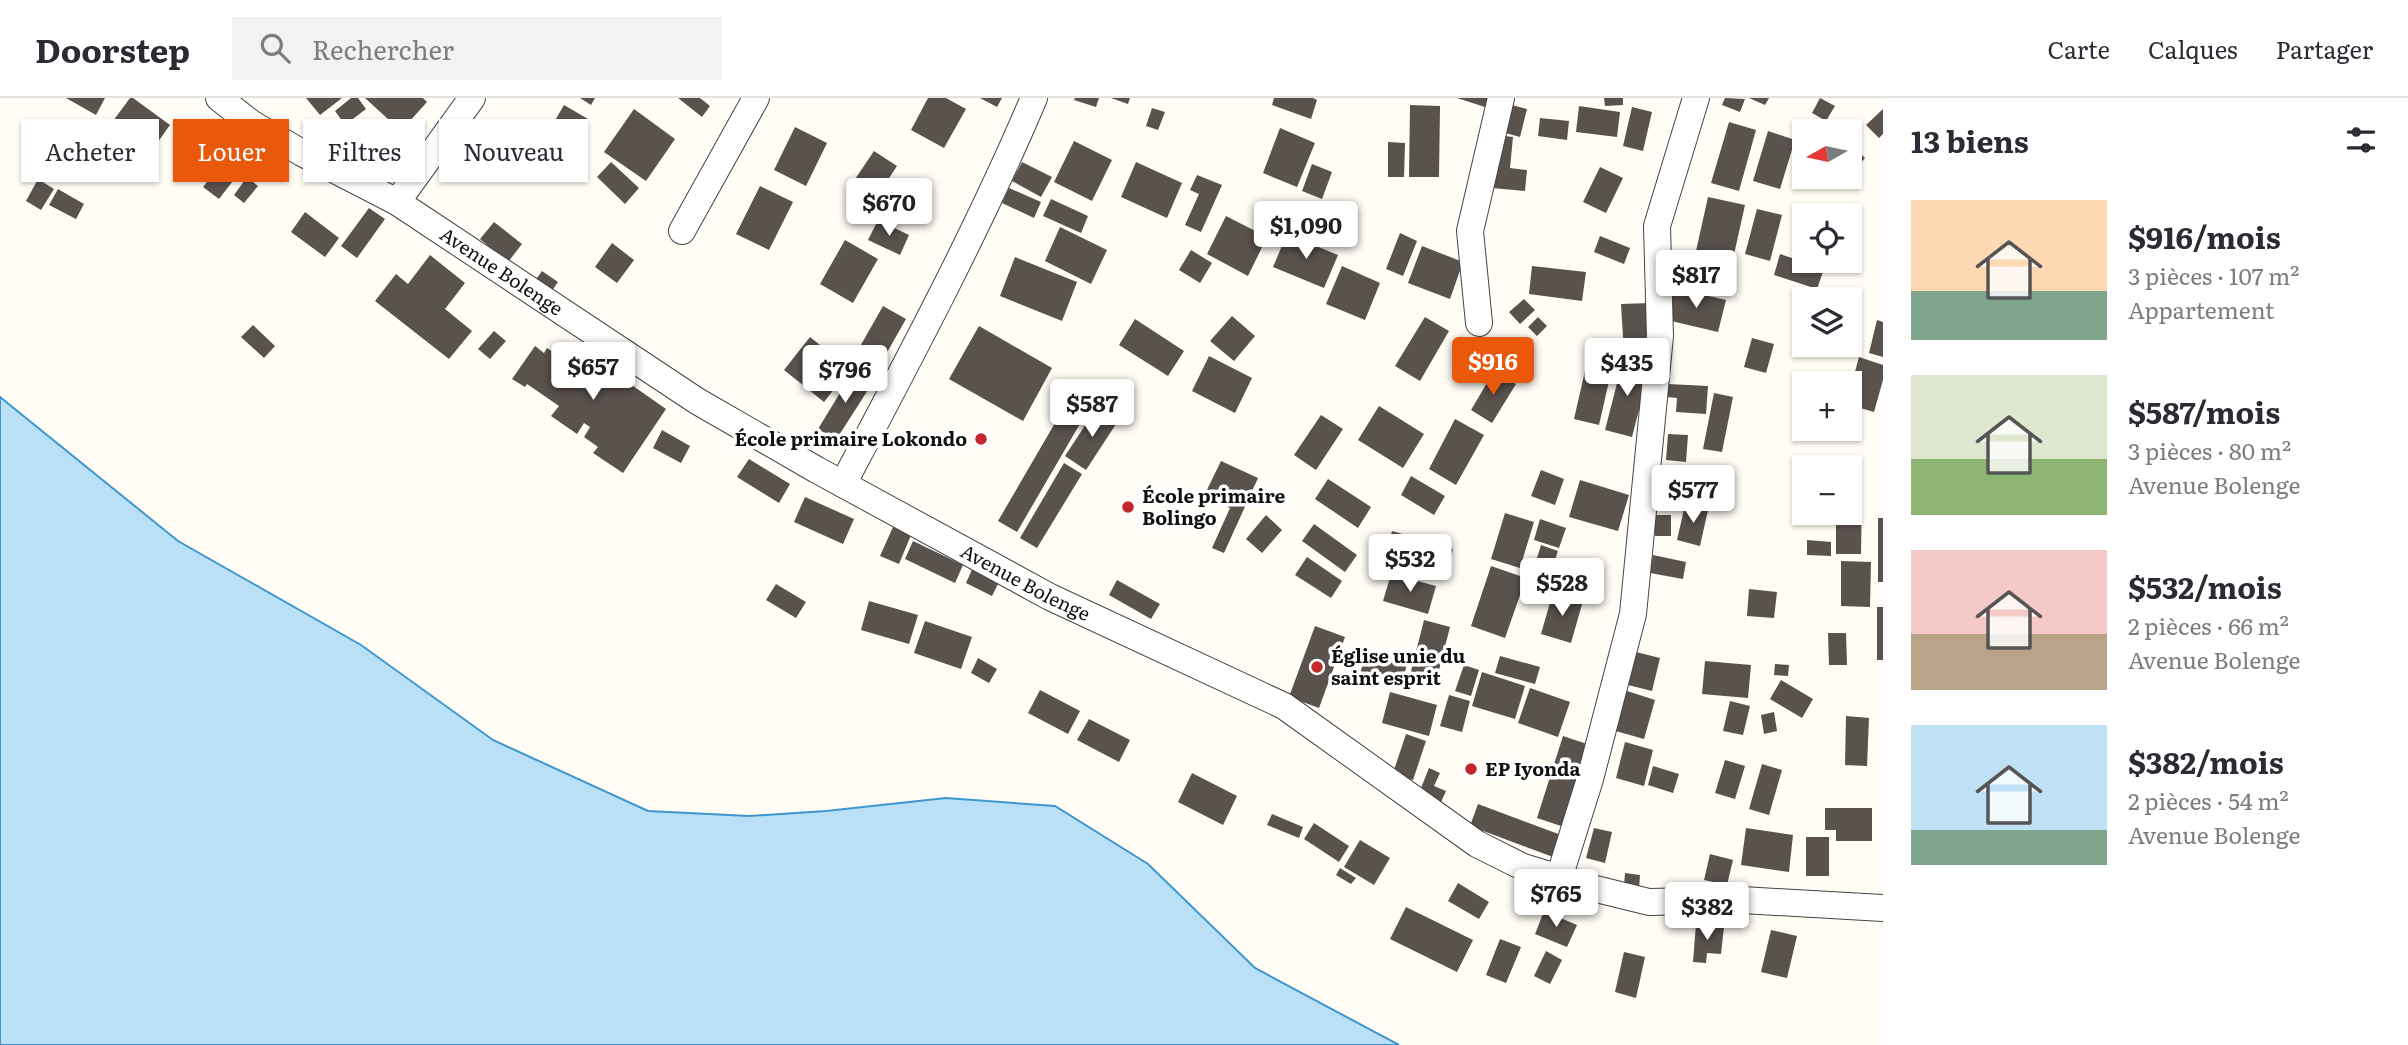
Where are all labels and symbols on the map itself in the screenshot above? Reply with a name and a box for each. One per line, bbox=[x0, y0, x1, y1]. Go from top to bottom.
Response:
north arrow bbox=[1792, 119, 1862, 189]
pin: $670 bbox=[848, 178, 930, 238]
pin: $1,090 bbox=[1249, 202, 1363, 261]
street label: Avenue Bolenge bbox=[435, 219, 569, 322]
pin: $817 bbox=[1655, 250, 1737, 310]
pin: $916 bbox=[1452, 338, 1534, 397]
pin: $435 bbox=[1586, 338, 1668, 398]
pin: $657 bbox=[552, 342, 634, 402]
pin: $796 bbox=[804, 345, 886, 405]
pin: $587 bbox=[1051, 380, 1133, 439]
place label: École primaire Lokondo bbox=[734, 424, 967, 452]
marker: École primaire Lokondo bbox=[973, 431, 989, 447]
pin: $577 bbox=[1652, 466, 1734, 525]
place label: École primaire Bolingo bbox=[1142, 481, 1285, 531]
marker: École primaire Bolingo bbox=[1120, 499, 1136, 515]
pin: $532 bbox=[1369, 534, 1451, 594]
street label: Avenue Bolenge bbox=[956, 536, 1095, 627]
pin: $528 bbox=[1521, 559, 1603, 618]
place label: Église unie du saint esprit bbox=[1331, 641, 1466, 691]
marker: Église unie du saint esprit bbox=[1309, 659, 1325, 675]
place label: EP Iyonda bbox=[1485, 754, 1581, 782]
marker: EP Iyonda bbox=[1463, 761, 1479, 777]
pin: $765 bbox=[1515, 870, 1597, 929]
pin: $382 bbox=[1666, 882, 1748, 942]

